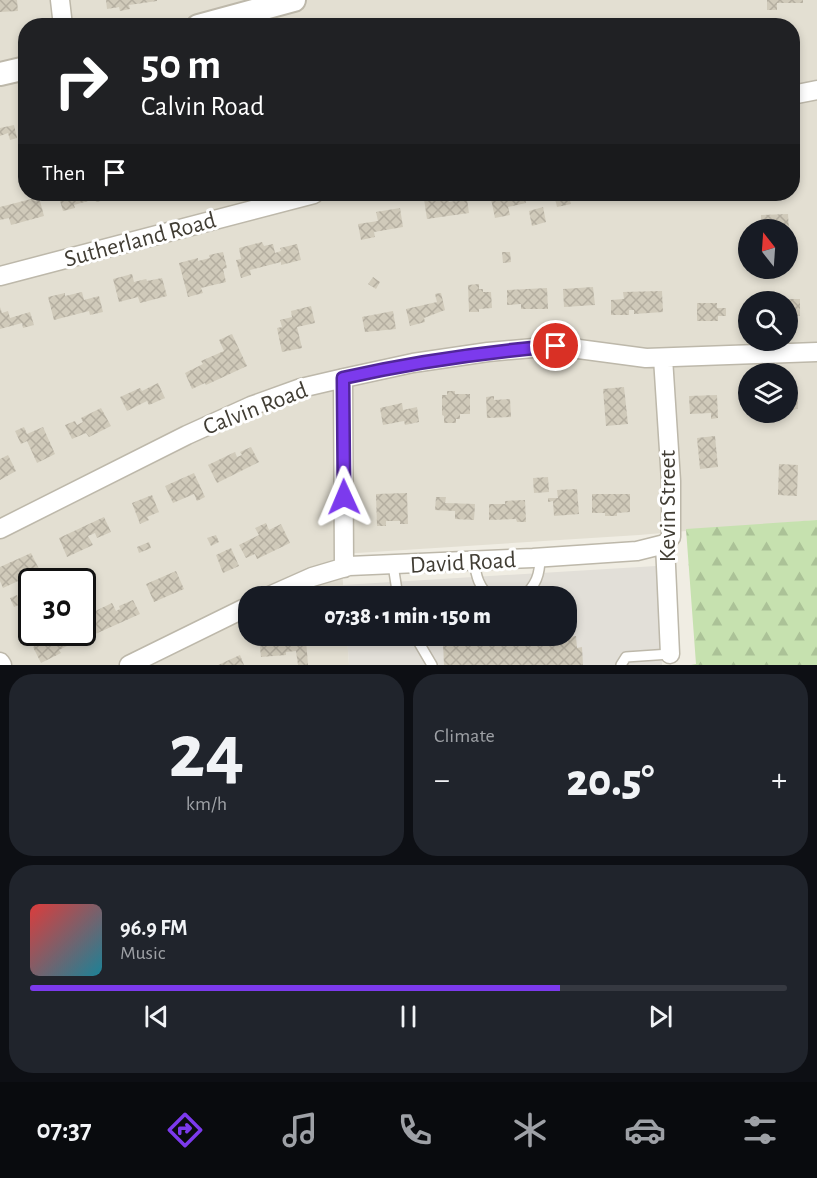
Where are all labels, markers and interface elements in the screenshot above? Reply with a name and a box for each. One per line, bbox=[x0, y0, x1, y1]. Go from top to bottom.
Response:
icon: right bbox=[42, 42, 120, 120]
text: 50 m bbox=[141, 44, 221, 86]
text: Calvin Road bbox=[141, 93, 264, 120]
icon: arrive bbox=[98, 156, 131, 189]
text: Then bbox=[42, 162, 86, 184]
street label: Sutherland Road bbox=[62, 208, 219, 272]
north arrow bbox=[738, 219, 798, 279]
map controls bbox=[738, 219, 798, 423]
button: search bbox=[738, 291, 798, 351]
pin bbox=[530, 320, 581, 371]
icon: arrive bbox=[539, 329, 572, 362]
button: layers bbox=[738, 363, 798, 423]
street label: Calvin Road bbox=[200, 378, 311, 440]
street label: Kevin Street bbox=[656, 449, 680, 562]
position arrow bbox=[312, 465, 376, 529]
street label: David Road bbox=[409, 548, 517, 578]
speed limit sign: 30 bbox=[18, 568, 96, 646]
text: 07:38 · 1 min · 150 m bbox=[324, 605, 491, 627]
text: 24 bbox=[169, 714, 244, 792]
text: Climate bbox=[434, 726, 495, 746]
text: 20.5° bbox=[567, 759, 654, 804]
text: − bbox=[434, 764, 450, 797]
text: + bbox=[771, 764, 787, 797]
text: km/h bbox=[186, 794, 227, 814]
text: 96.9 FM bbox=[120, 917, 188, 939]
text: Music bbox=[120, 943, 166, 963]
icon: previous bbox=[140, 1000, 173, 1033]
icon: pause bbox=[392, 1000, 425, 1033]
icon: next bbox=[644, 1000, 677, 1033]
icon: directions bbox=[164, 1109, 206, 1151]
icon: music bbox=[279, 1109, 321, 1151]
icon: phone bbox=[394, 1109, 436, 1151]
icon: climate bbox=[509, 1109, 551, 1151]
icon: car bbox=[624, 1109, 666, 1151]
icon: filters bbox=[739, 1109, 781, 1151]
text: 07:37 bbox=[36, 1116, 92, 1143]

